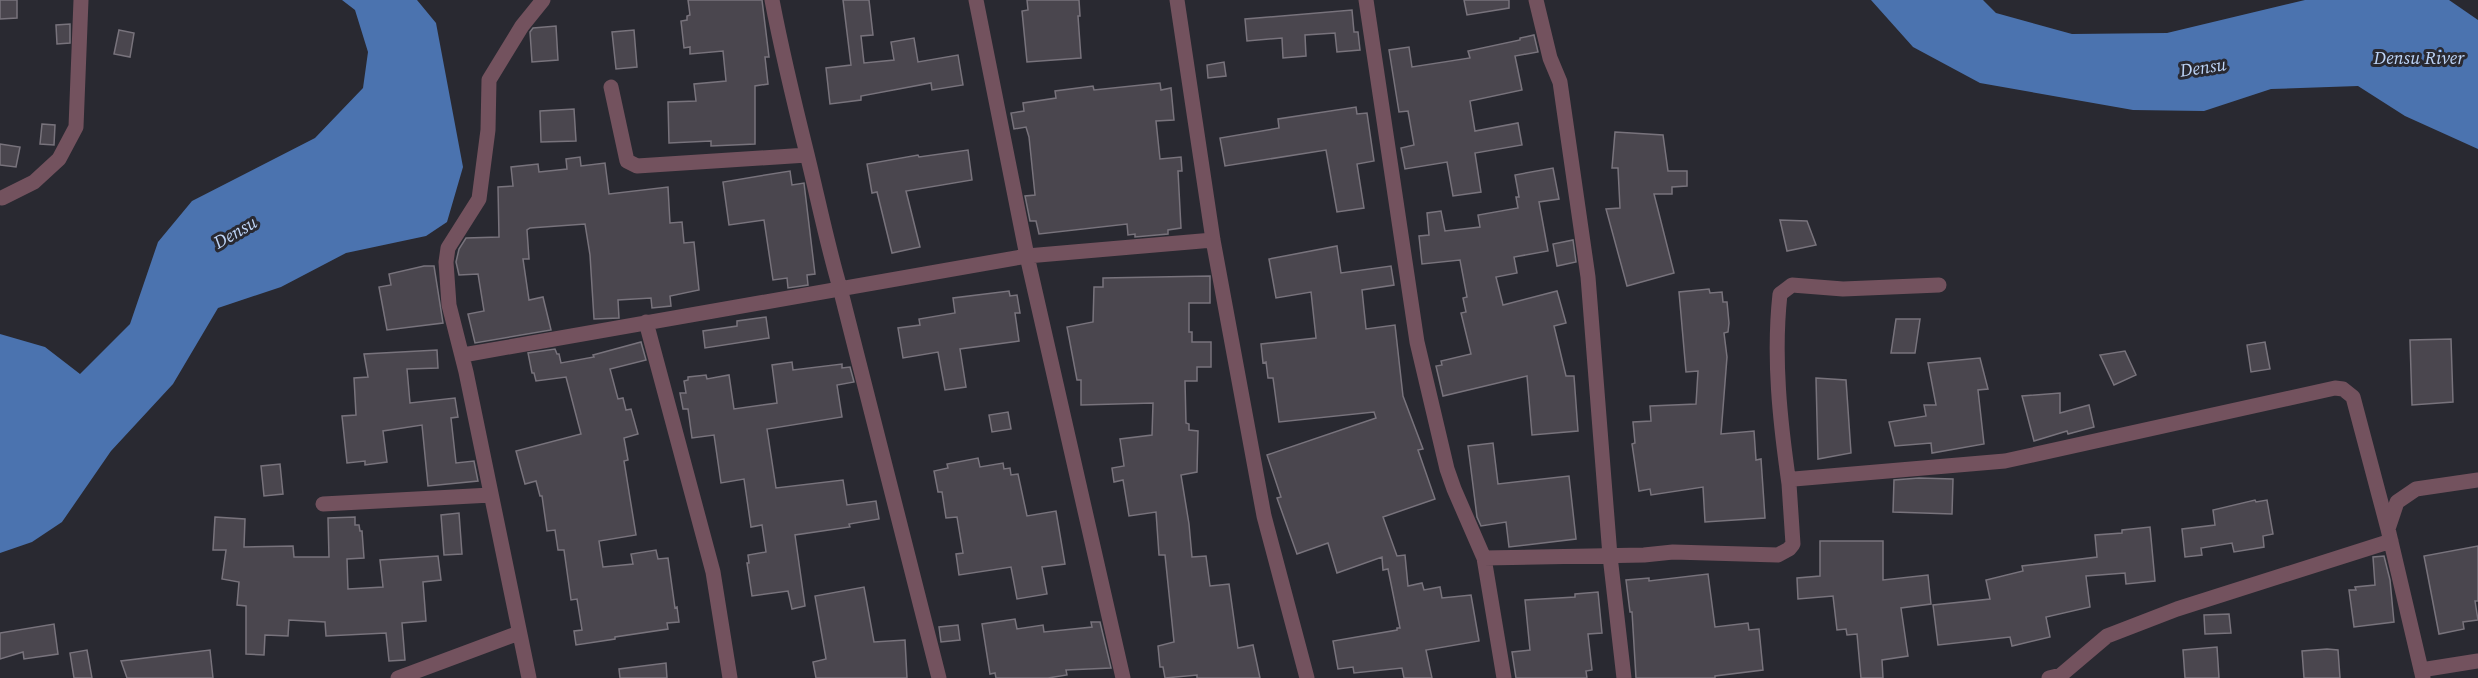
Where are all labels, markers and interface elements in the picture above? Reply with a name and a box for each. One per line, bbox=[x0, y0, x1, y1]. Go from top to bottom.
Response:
water label: Densu River bbox=[2373, 45, 2465, 70]
water label: Densu bbox=[2177, 51, 2229, 83]
water label: Densu bbox=[208, 209, 262, 255]

